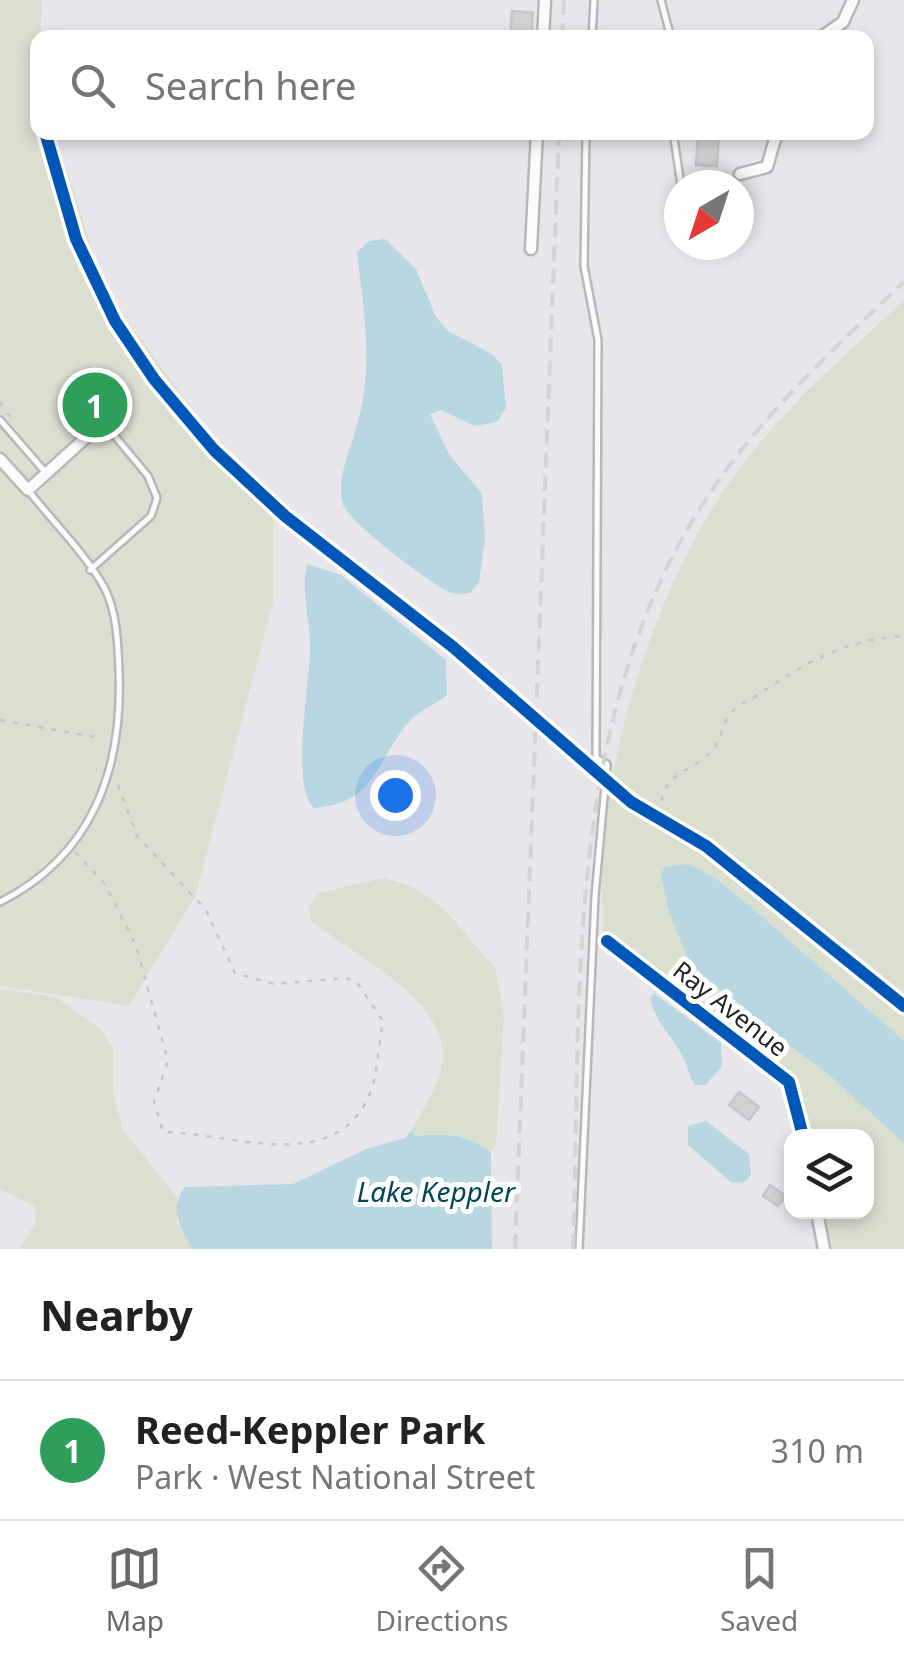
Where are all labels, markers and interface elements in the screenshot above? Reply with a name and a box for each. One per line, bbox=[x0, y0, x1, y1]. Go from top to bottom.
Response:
search box bbox=[30, 30, 874, 140]
icon: search bbox=[65, 58, 120, 113]
text: Search here bbox=[145, 59, 356, 111]
north arrow bbox=[664, 170, 754, 260]
pin: 1 bbox=[62, 368, 128, 442]
your location bbox=[370, 770, 421, 821]
street label: Ray Avenue bbox=[667, 953, 795, 1063]
map controls bbox=[784, 1129, 874, 1219]
button: layers bbox=[784, 1129, 874, 1219]
water label: Lake Keppler bbox=[357, 1172, 517, 1210]
text: Nearby bbox=[40, 1286, 193, 1343]
text: Reed-Keppler Park bbox=[135, 1403, 485, 1455]
text: 1 bbox=[63, 1429, 82, 1472]
text: 310 m bbox=[771, 1429, 864, 1472]
text: Park · West National Street bbox=[135, 1455, 535, 1498]
tab: Map bbox=[106, 1541, 164, 1639]
tab: Directions bbox=[376, 1541, 508, 1639]
tab: Saved bbox=[720, 1541, 798, 1639]

